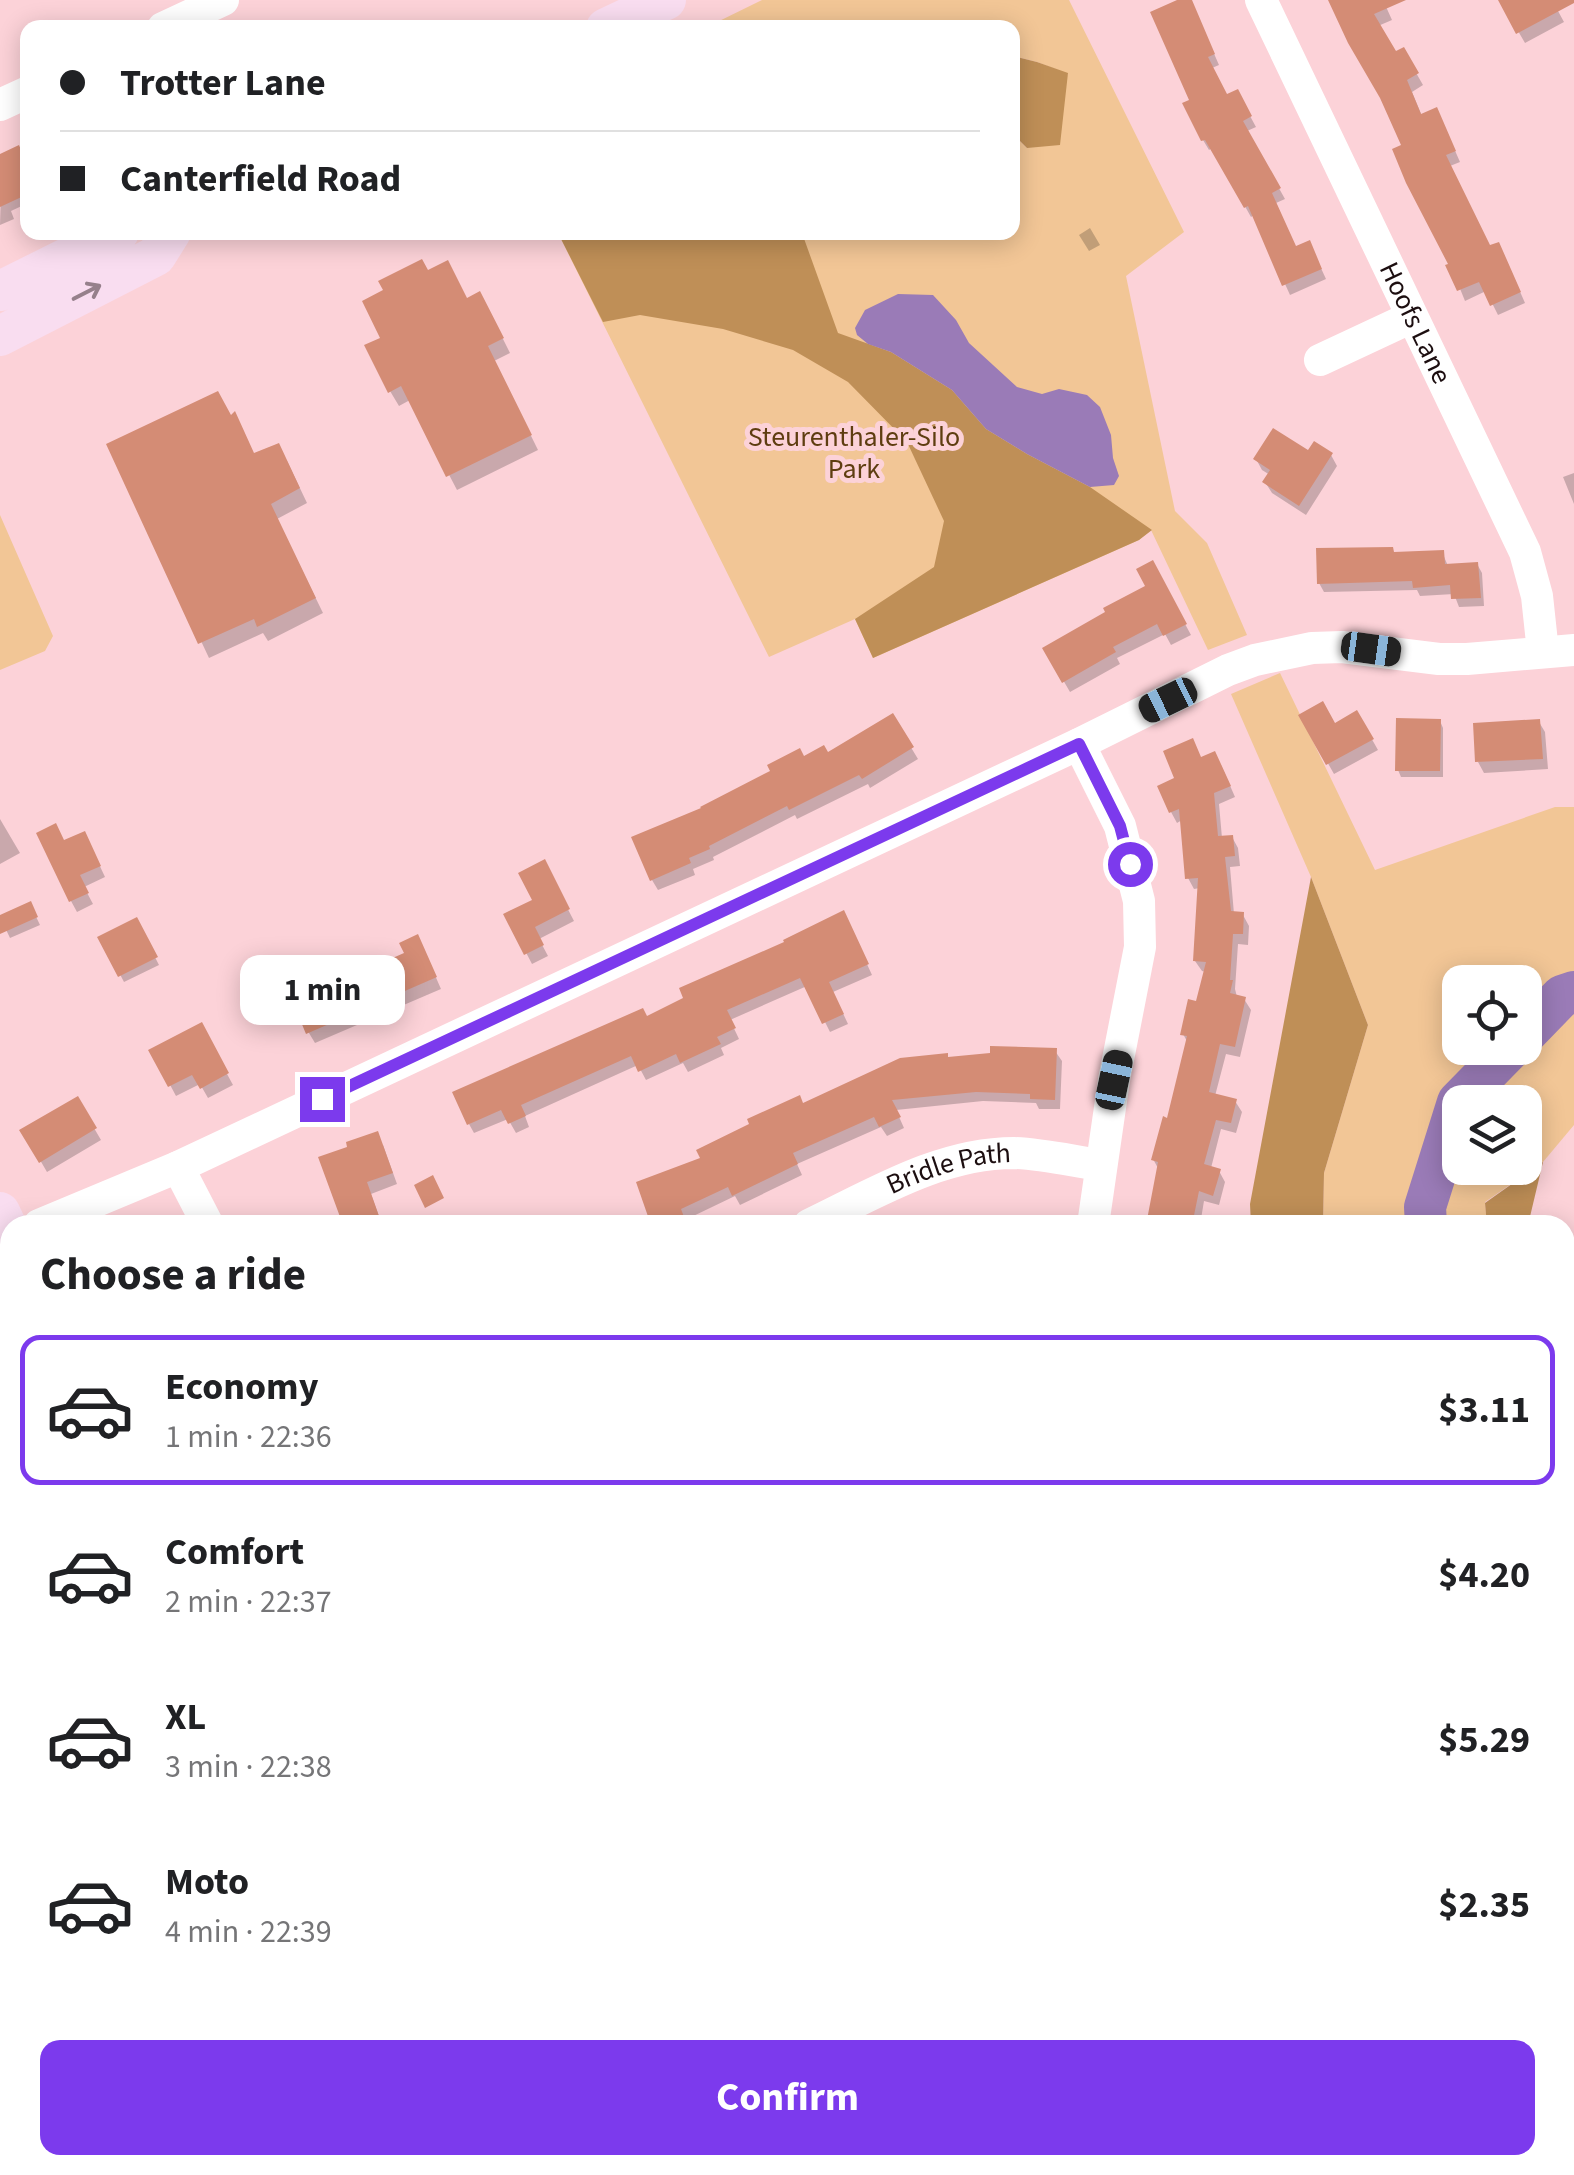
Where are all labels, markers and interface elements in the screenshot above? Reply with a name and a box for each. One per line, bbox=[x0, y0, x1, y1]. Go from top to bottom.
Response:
text: Trotter Lane bbox=[120, 56, 326, 110]
text: Canterfield Road bbox=[120, 152, 401, 206]
street label: Hoofs Lane bbox=[1369, 255, 1462, 391]
one-way arrow bbox=[71, 282, 101, 301]
park label: Steurenthaler-Silo Park bbox=[748, 417, 960, 489]
car bbox=[1339, 630, 1403, 668]
car bbox=[1134, 673, 1202, 727]
route start bbox=[1108, 842, 1153, 887]
callout: 1 min bbox=[240, 954, 404, 1024]
map controls bbox=[1442, 965, 1542, 1185]
button: locate bbox=[1442, 965, 1542, 1065]
text: 1 min bbox=[284, 967, 361, 1013]
car bbox=[1093, 1048, 1135, 1112]
route end bbox=[300, 1077, 345, 1122]
button: layers bbox=[1442, 1085, 1542, 1185]
street label: Bridle Path bbox=[880, 1133, 1012, 1205]
text: Choose a ride bbox=[40, 1243, 306, 1307]
text: Economy bbox=[165, 1360, 318, 1414]
icon: car bbox=[45, 1365, 135, 1455]
text: $3.11 bbox=[1438, 1383, 1530, 1437]
text: 1 min · 22:36 bbox=[165, 1414, 332, 1460]
text: Comfort bbox=[165, 1525, 304, 1579]
icon: car bbox=[45, 1530, 135, 1620]
text: $4.20 bbox=[1438, 1548, 1530, 1602]
text: 2 min · 22:37 bbox=[165, 1579, 332, 1625]
text: XL bbox=[165, 1690, 206, 1744]
icon: car bbox=[45, 1695, 135, 1785]
text: $5.29 bbox=[1438, 1713, 1530, 1767]
text: 3 min · 22:38 bbox=[165, 1744, 332, 1790]
text: Moto bbox=[165, 1855, 249, 1909]
icon: car bbox=[45, 1860, 135, 1950]
text: $2.35 bbox=[1438, 1878, 1530, 1932]
text: 4 min · 22:39 bbox=[165, 1909, 332, 1955]
button: Confirm bbox=[40, 2040, 1535, 2155]

